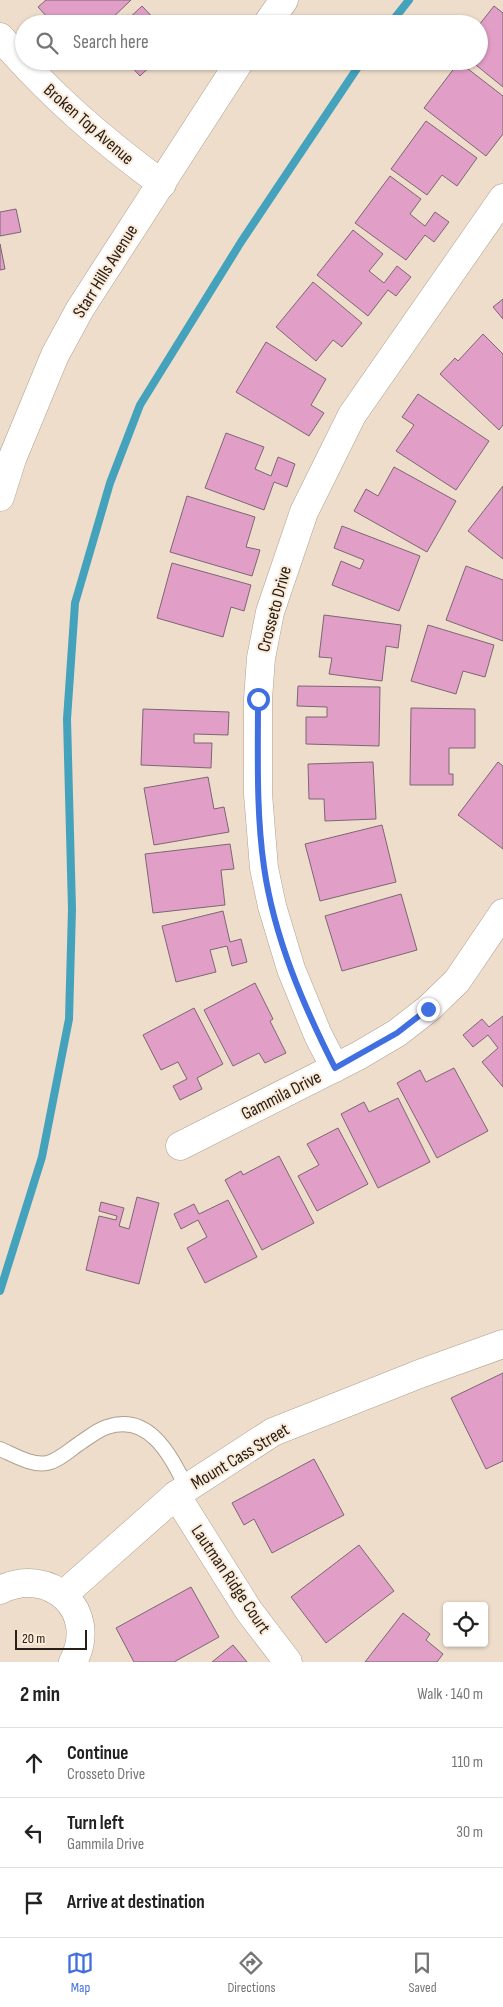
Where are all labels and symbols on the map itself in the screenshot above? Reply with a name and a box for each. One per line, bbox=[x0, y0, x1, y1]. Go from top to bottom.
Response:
street label: Broken Top Avenue bbox=[39, 79, 138, 169]
street label: Starr Hills Avenue bbox=[69, 221, 142, 322]
street label: Crosseto Drive bbox=[253, 564, 296, 654]
route start bbox=[247, 688, 270, 711]
route end bbox=[417, 998, 440, 1021]
street label: Gammila Drive bbox=[238, 1066, 325, 1125]
street label: Mount Cass Street bbox=[187, 1419, 294, 1494]
street label: Lautman Ridge Court bbox=[187, 1521, 275, 1638]
scale bar bbox=[15, 1627, 88, 1650]

